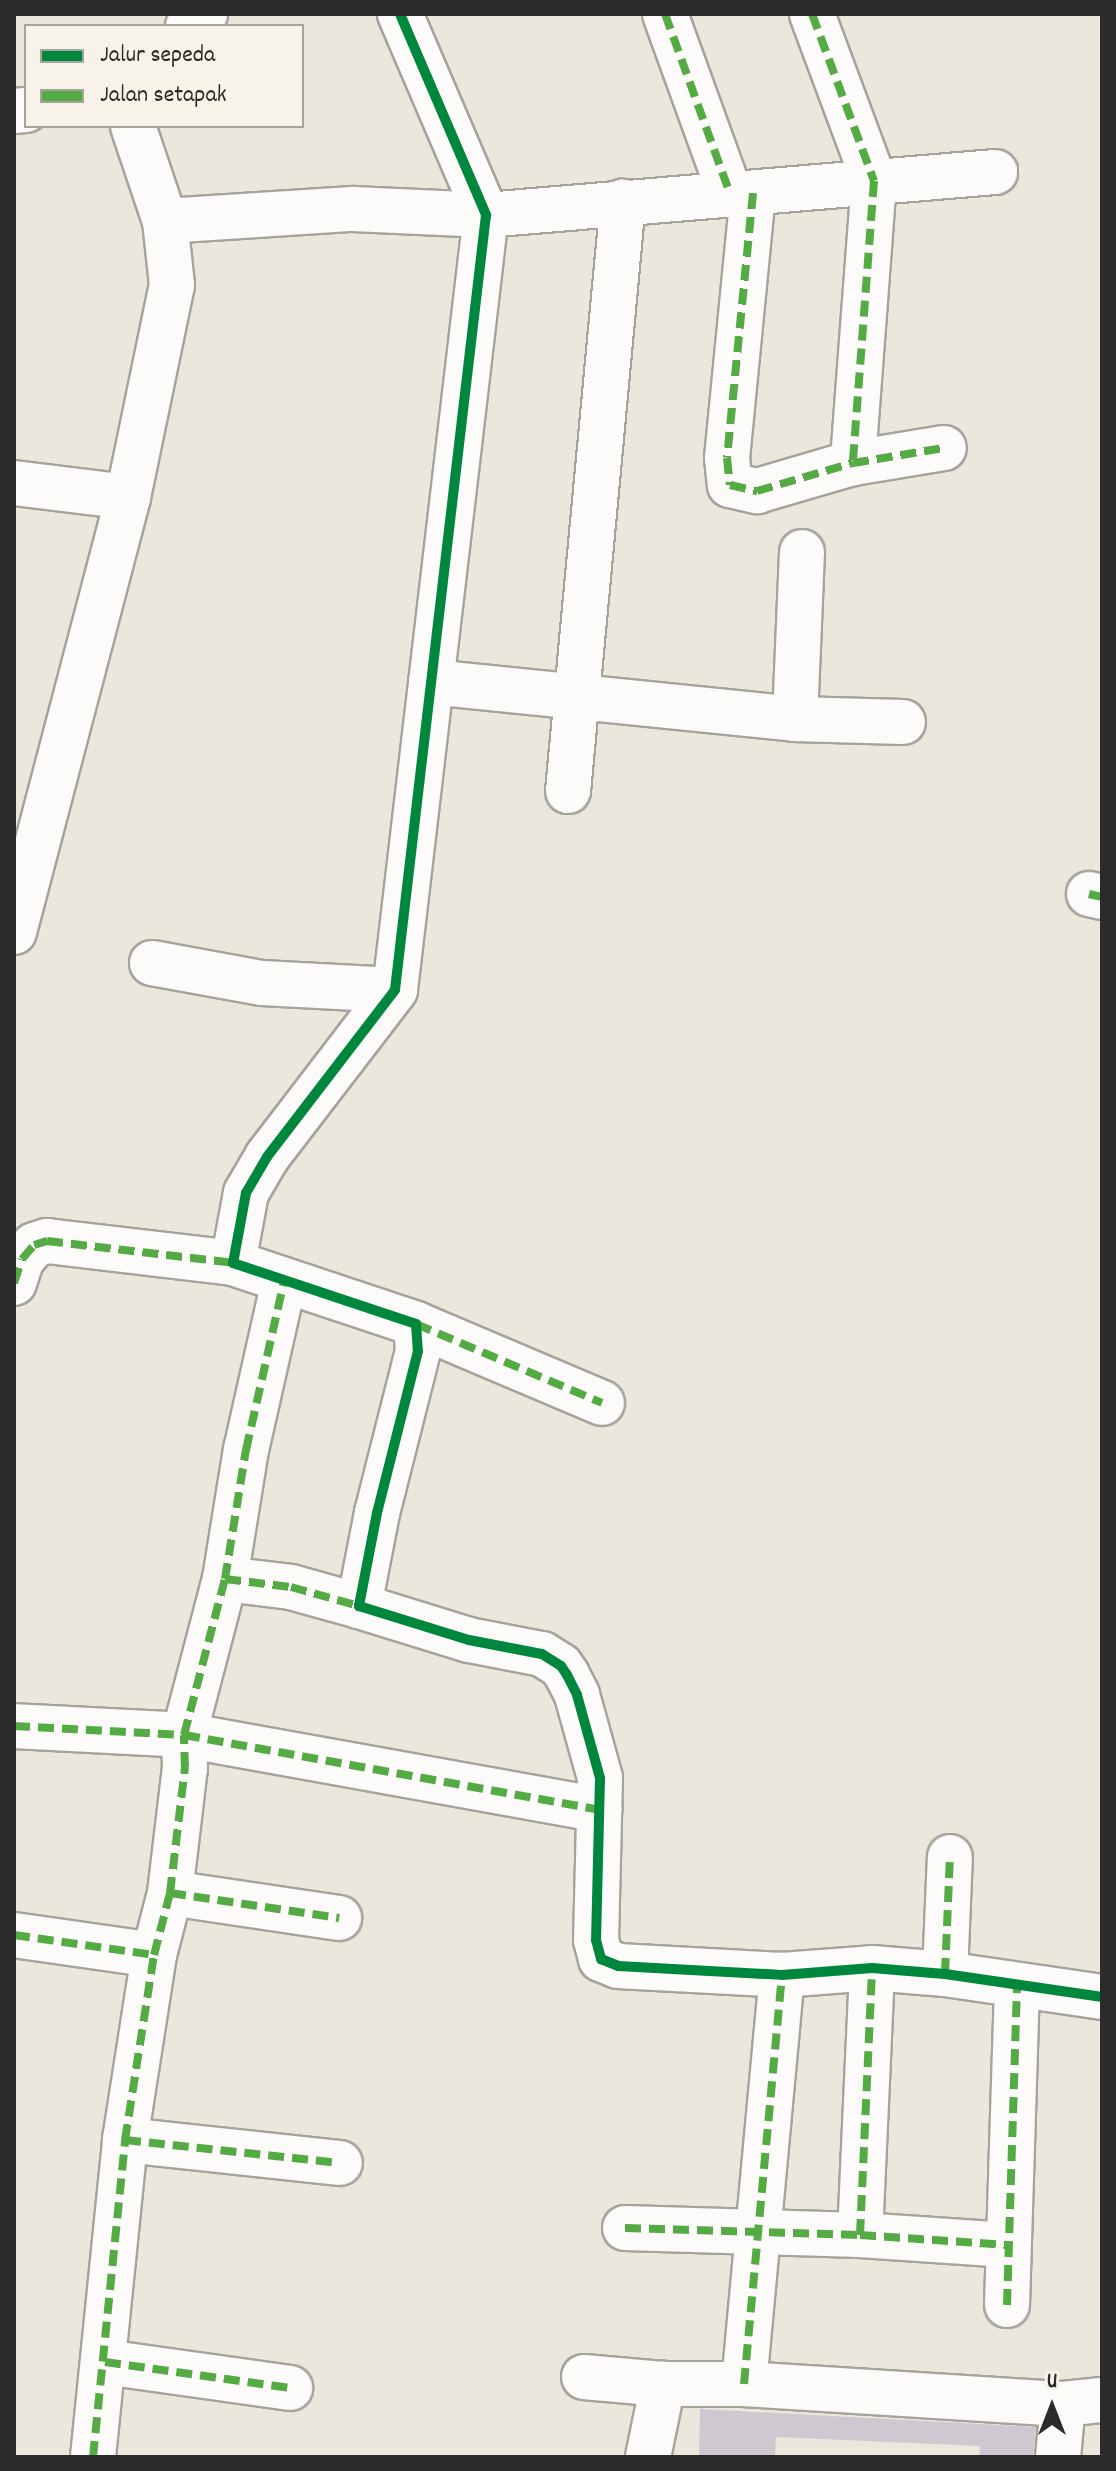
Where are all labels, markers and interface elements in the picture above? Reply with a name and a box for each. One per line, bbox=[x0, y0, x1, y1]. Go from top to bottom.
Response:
legend bbox=[24, 24, 304, 128]
text: Jalur sepeda bbox=[100, 39, 215, 73]
text: Jalan setapak bbox=[100, 79, 226, 113]
north arrow bbox=[1012, 2367, 1092, 2447]
text: U bbox=[1047, 2367, 1057, 2398]

